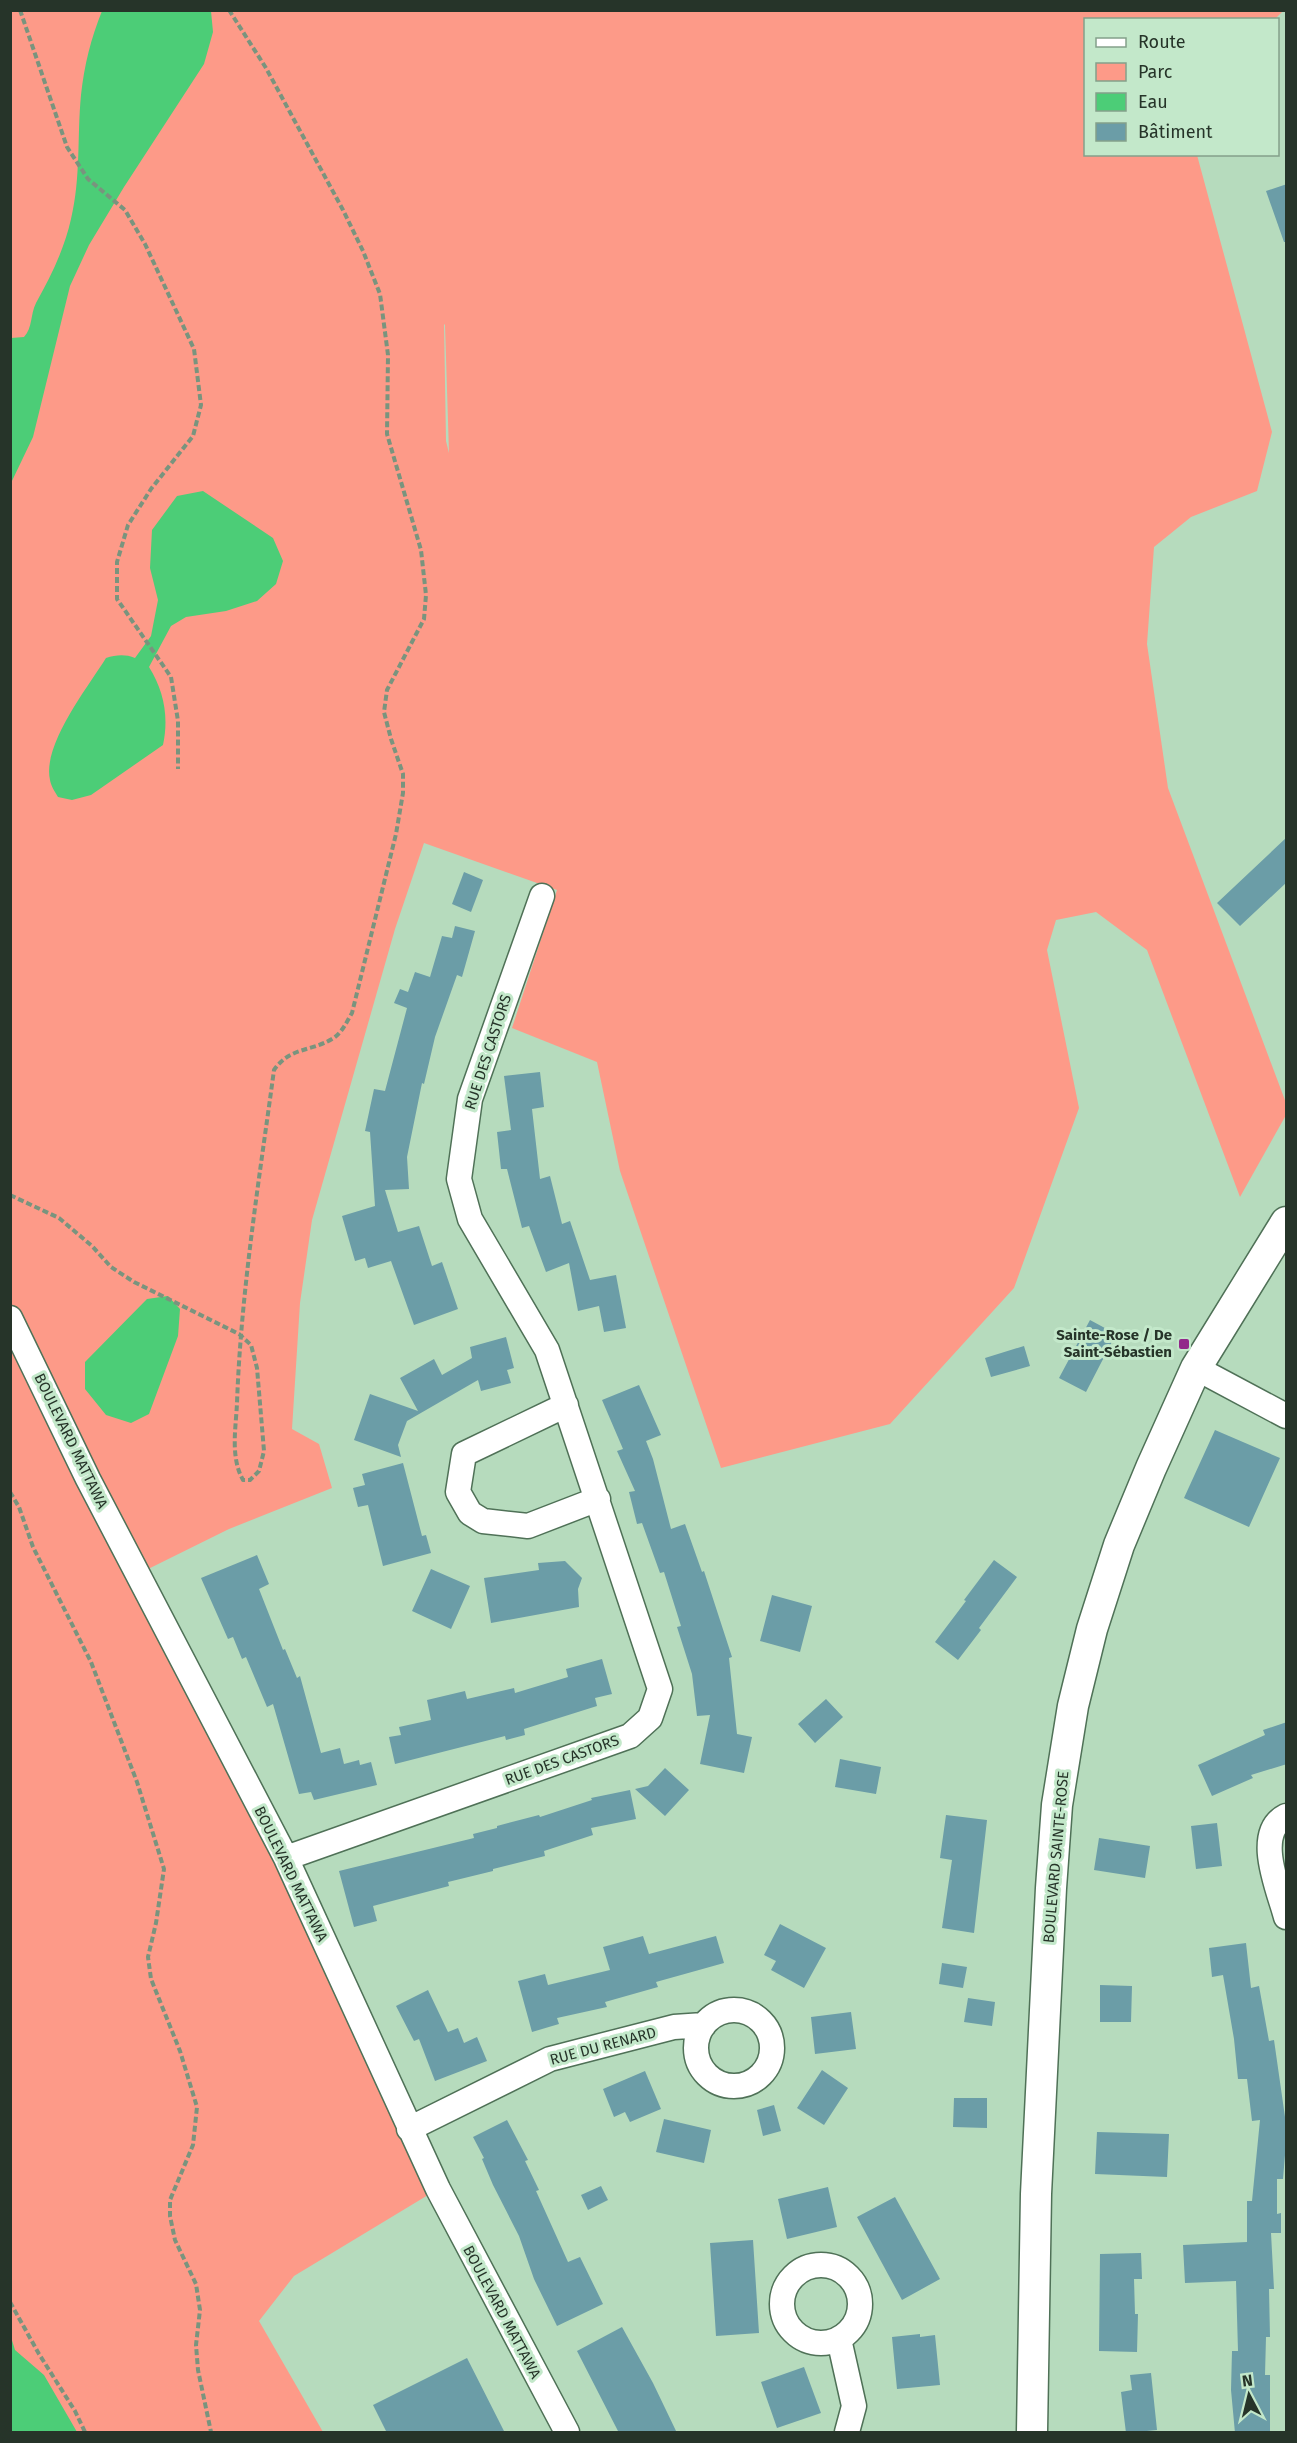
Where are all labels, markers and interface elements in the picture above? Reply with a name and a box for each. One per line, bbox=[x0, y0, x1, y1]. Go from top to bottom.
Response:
legend bbox=[1084, 18, 1279, 156]
text: Route bbox=[1138, 31, 1186, 53]
text: Parc bbox=[1138, 61, 1173, 83]
text: Eau bbox=[1138, 91, 1168, 113]
text: Bâtiment bbox=[1138, 121, 1213, 143]
street label: RUE DES CASTORS bbox=[461, 992, 515, 1112]
place label: Sainte-Rose / De Saint-Sébastien bbox=[1056, 1326, 1172, 1361]
marker: Sainte-Rose / De Saint-Sébastien bbox=[1177, 1337, 1191, 1351]
street label: BOULEVARD MATTAWA bbox=[30, 1370, 112, 1512]
street label: RUE DES CASTORS bbox=[502, 1731, 622, 1789]
street label: BOULEVARD SAINTE-ROSE bbox=[1040, 1770, 1072, 1944]
street label: BOULEVARD MATTAWA bbox=[250, 1803, 332, 1945]
street label: RUE DU RENARD bbox=[548, 2023, 658, 2069]
street label: BOULEVARD MATTAWA bbox=[459, 2242, 545, 2382]
north arrow bbox=[1219, 2365, 1279, 2425]
text: N bbox=[1241, 2371, 1254, 2391]

